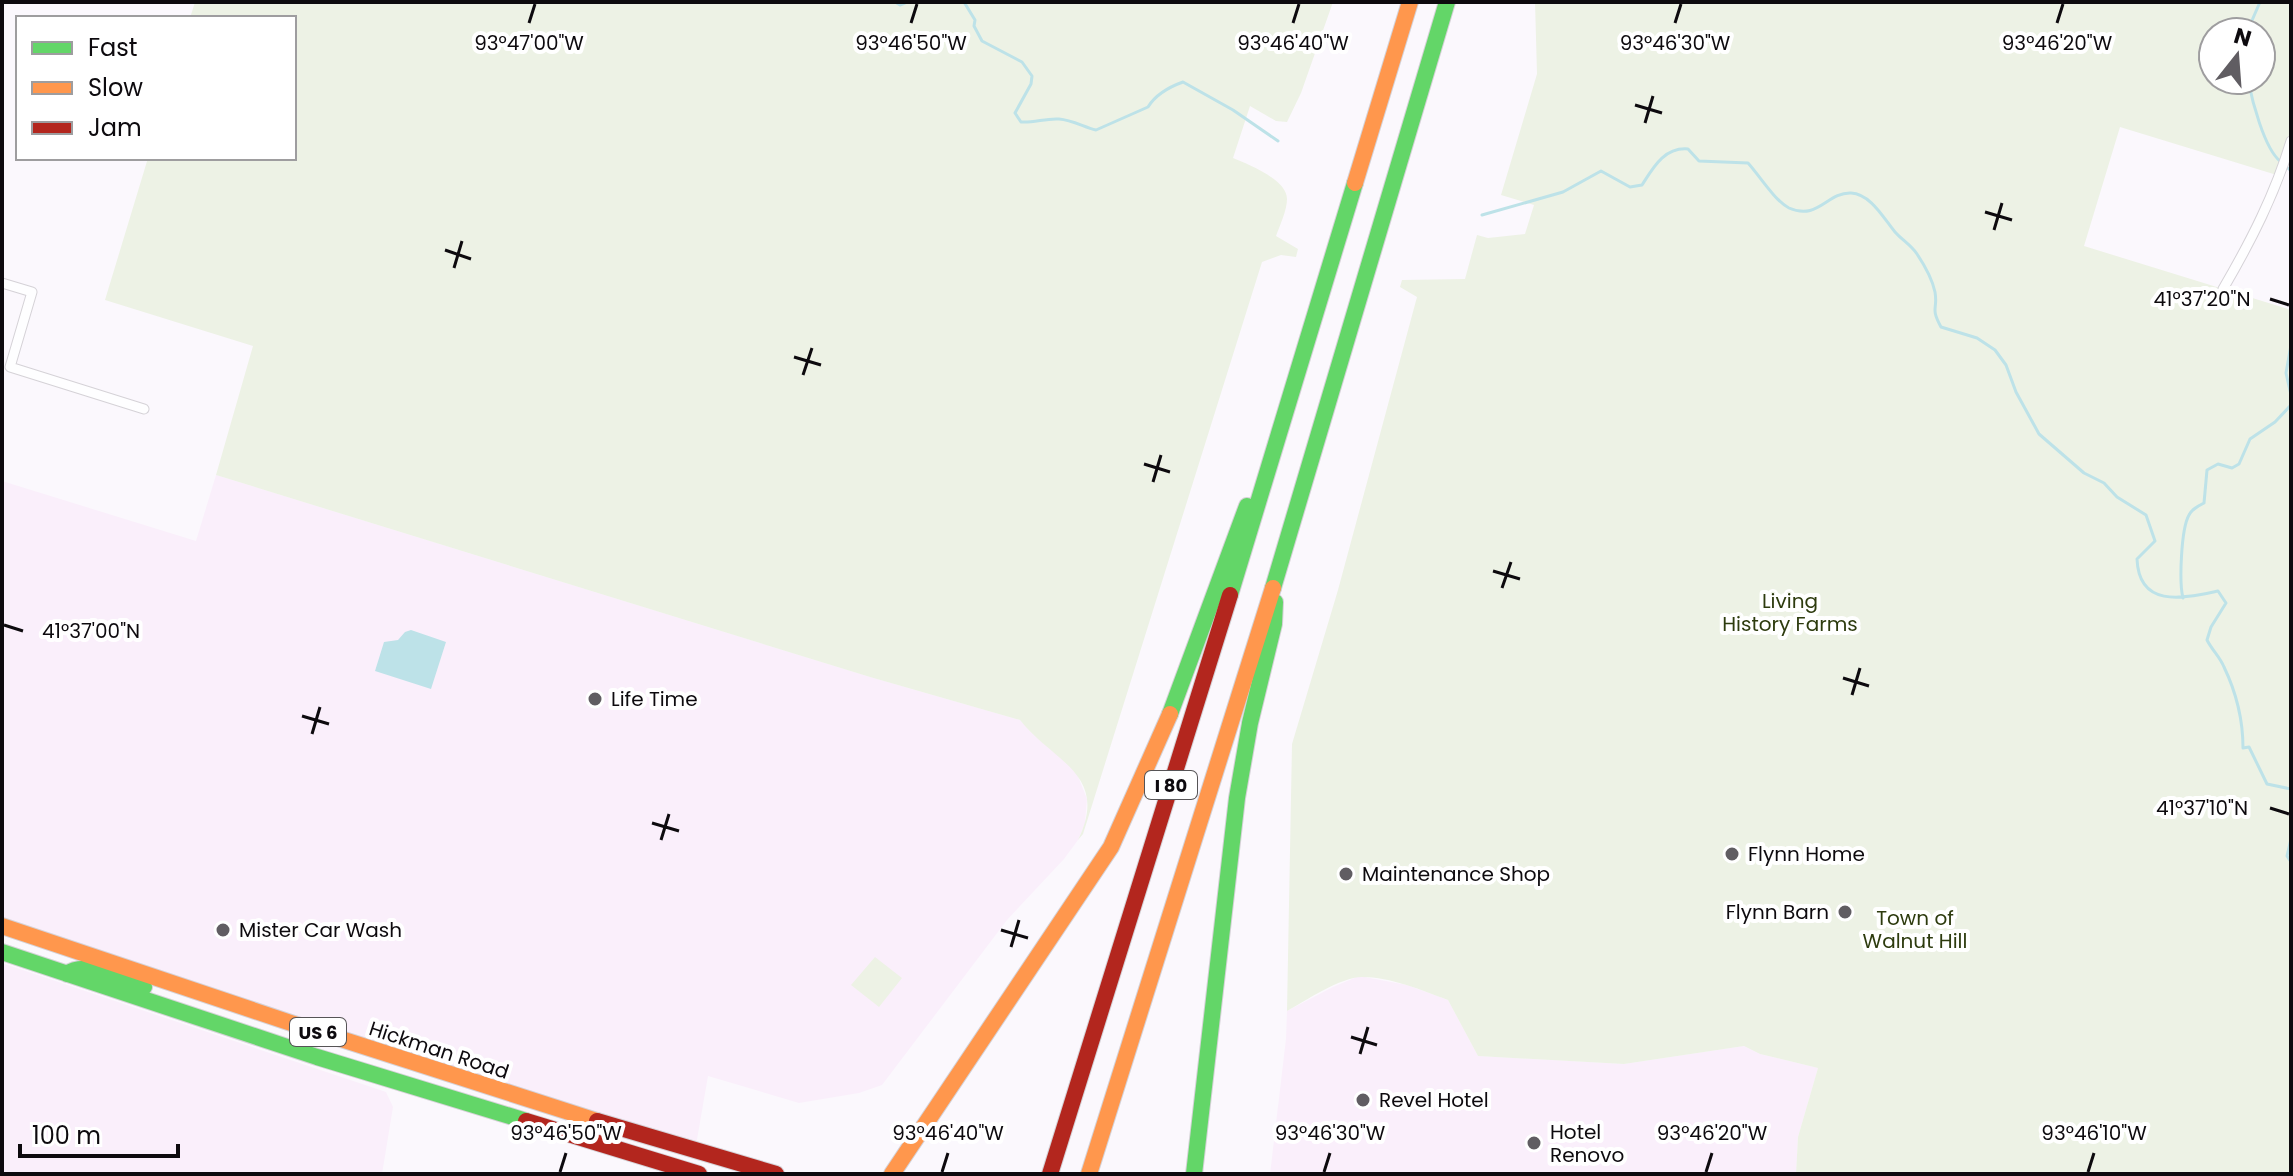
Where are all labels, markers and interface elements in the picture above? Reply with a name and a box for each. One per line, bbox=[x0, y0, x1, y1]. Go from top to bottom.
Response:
legend bbox=[16, 16, 296, 160]
north arrow bbox=[2197, 16, 2277, 96]
text: N bbox=[2230, 20, 2255, 55]
text: 93°47'00"W bbox=[474, 29, 584, 57]
text: 93°46'50"W bbox=[855, 29, 967, 57]
text: 93°46'40"W bbox=[1237, 29, 1349, 57]
text: 93°46'30"W bbox=[1620, 29, 1731, 57]
text: 93°46'20"W bbox=[2002, 29, 2113, 57]
text: Fast bbox=[88, 31, 138, 64]
text: Slow bbox=[88, 71, 143, 104]
text: Jam bbox=[88, 111, 142, 144]
text: 41°37'20"N bbox=[2153, 285, 2251, 313]
park label: Living History Farms bbox=[1722, 587, 1858, 638]
text: 41°37'00"N bbox=[42, 617, 140, 645]
place label: Life Time bbox=[611, 685, 698, 713]
marker: Life Time bbox=[586, 690, 604, 708]
road number: I 80 bbox=[1145, 771, 1197, 799]
text: 41°37'10"N bbox=[2156, 794, 2248, 822]
place label: Flynn Home bbox=[1748, 840, 1865, 868]
marker: Flynn Home bbox=[1723, 845, 1741, 863]
place label: Maintenance Shop bbox=[1362, 860, 1550, 888]
marker: Maintenance Shop bbox=[1337, 865, 1355, 883]
place label: Flynn Barn bbox=[1726, 898, 1829, 926]
marker: Flynn Barn bbox=[1836, 903, 1854, 921]
park label: Town of Walnut Hill bbox=[1863, 904, 1967, 955]
place label: Mister Car Wash bbox=[239, 916, 402, 944]
marker: Mister Car Wash bbox=[214, 921, 232, 939]
street label: Hickman Road bbox=[365, 1014, 513, 1086]
road number: US 6 bbox=[290, 1018, 346, 1046]
place label: Revel Hotel bbox=[1379, 1086, 1489, 1114]
marker: Revel Hotel bbox=[1354, 1091, 1372, 1109]
scale bar bbox=[20, 1108, 178, 1158]
place label: Hotel Renovo bbox=[1550, 1118, 1624, 1169]
text: 100 m bbox=[32, 1119, 101, 1152]
text: 93°46'50"W bbox=[510, 1119, 622, 1147]
text: 93°46'40"W bbox=[892, 1119, 1004, 1147]
text: 93°46'30"W bbox=[1275, 1119, 1386, 1147]
text: 93°46'20"W bbox=[1657, 1119, 1768, 1147]
text: 93°46'10"W bbox=[2041, 1119, 2147, 1147]
marker: Hotel Renovo bbox=[1525, 1134, 1543, 1152]

